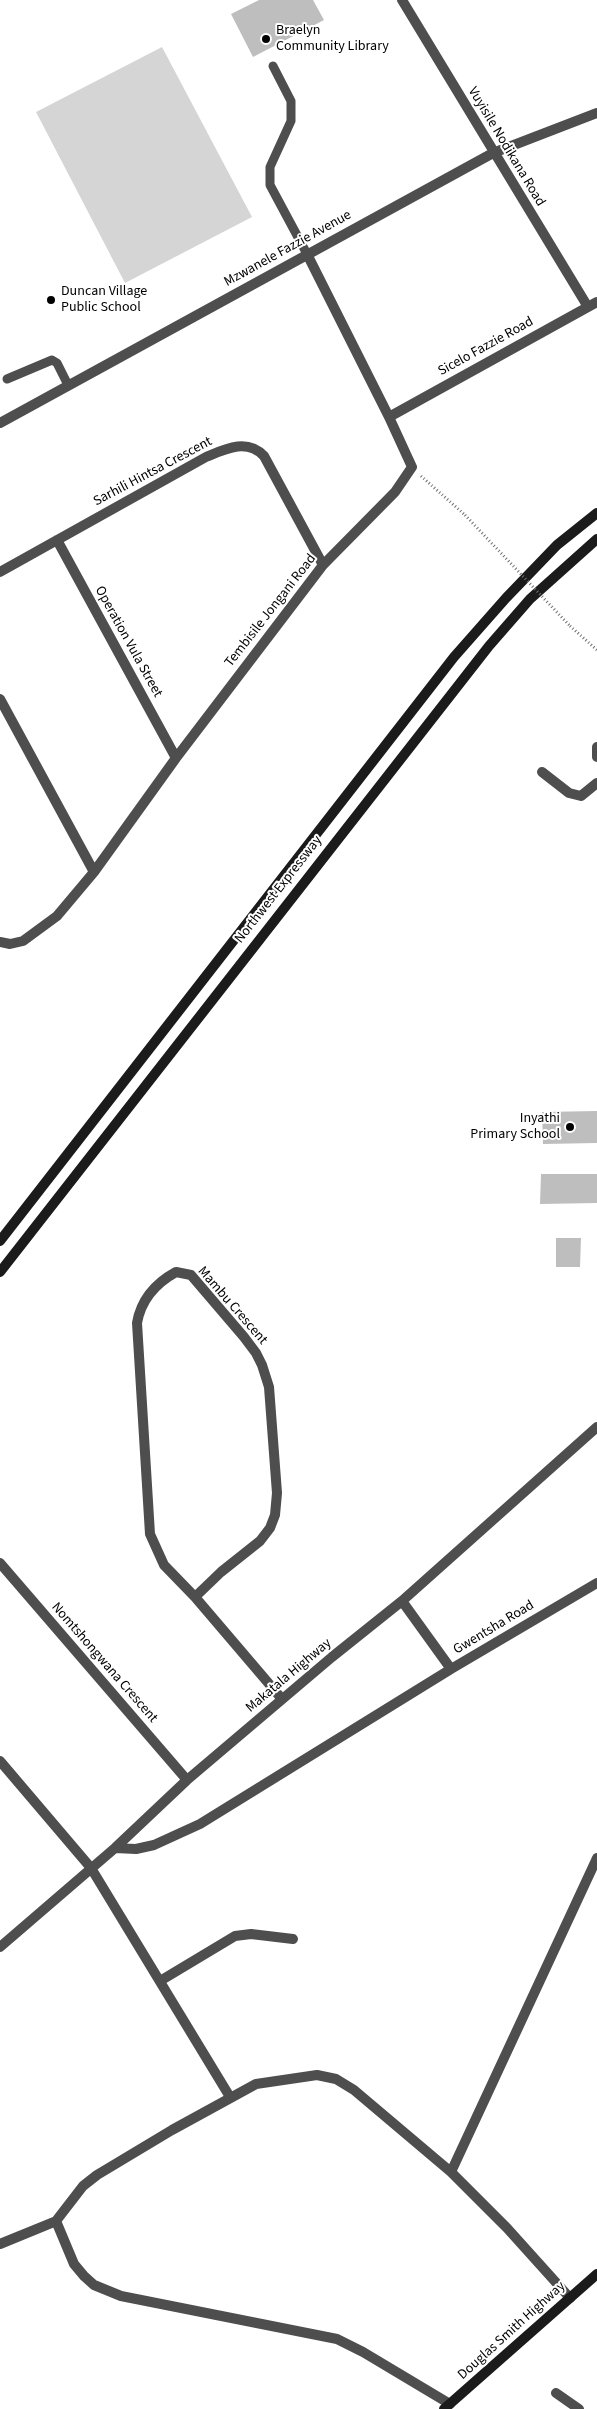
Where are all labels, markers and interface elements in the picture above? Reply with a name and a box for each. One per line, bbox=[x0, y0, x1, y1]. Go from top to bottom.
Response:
place label: Braelyn Community Library bbox=[276, 23, 389, 56]
marker: Braelyn Community Library bbox=[260, 33, 272, 45]
street label: Vuyisile Nodikana Road bbox=[464, 84, 548, 210]
street label: Mzwanele Fazzie Avenue bbox=[221, 207, 355, 291]
place label: Duncan Village Public School bbox=[61, 284, 147, 316]
marker: Duncan Village Public School bbox=[45, 294, 57, 306]
street label: Sicelo Fazzie Road bbox=[435, 314, 537, 380]
street label: Sarhili Hintsa Crescent bbox=[91, 434, 215, 510]
street label: Tembisile Jongani Road bbox=[222, 551, 320, 671]
street label: Operation Vula Street bbox=[90, 583, 166, 701]
street label: Northwest Expressway bbox=[232, 833, 326, 947]
place label: Inyathi Primary School bbox=[470, 1111, 560, 1144]
marker: Inyathi Primary School bbox=[564, 1121, 576, 1133]
street label: Mambu Crescent bbox=[194, 1264, 270, 1348]
street label: Gwentsha Road bbox=[451, 1597, 537, 1659]
street label: Nomtshongwana Crescent bbox=[47, 1599, 161, 1727]
street label: Makatala Highway bbox=[243, 1635, 335, 1717]
street label: Douglas Smith Highway bbox=[455, 2278, 569, 2384]

